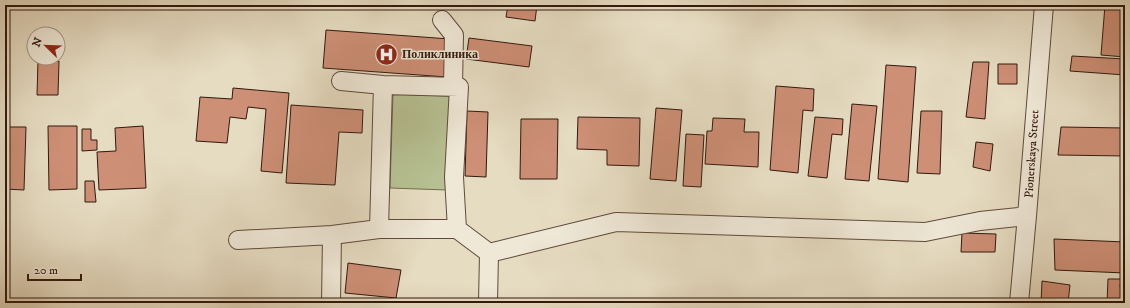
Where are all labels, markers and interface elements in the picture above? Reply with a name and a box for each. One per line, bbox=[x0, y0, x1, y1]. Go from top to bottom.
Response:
north arrow bbox=[26, 26, 66, 66]
text: N bbox=[30, 36, 46, 49]
hospital icon: Поликлиника bbox=[373, 41, 399, 67]
place label: Поликлиника bbox=[402, 47, 478, 62]
street label: Pionerskaya Street bbox=[1021, 109, 1043, 199]
scale bar bbox=[28, 256, 81, 282]
text: 20 m bbox=[34, 263, 58, 278]

